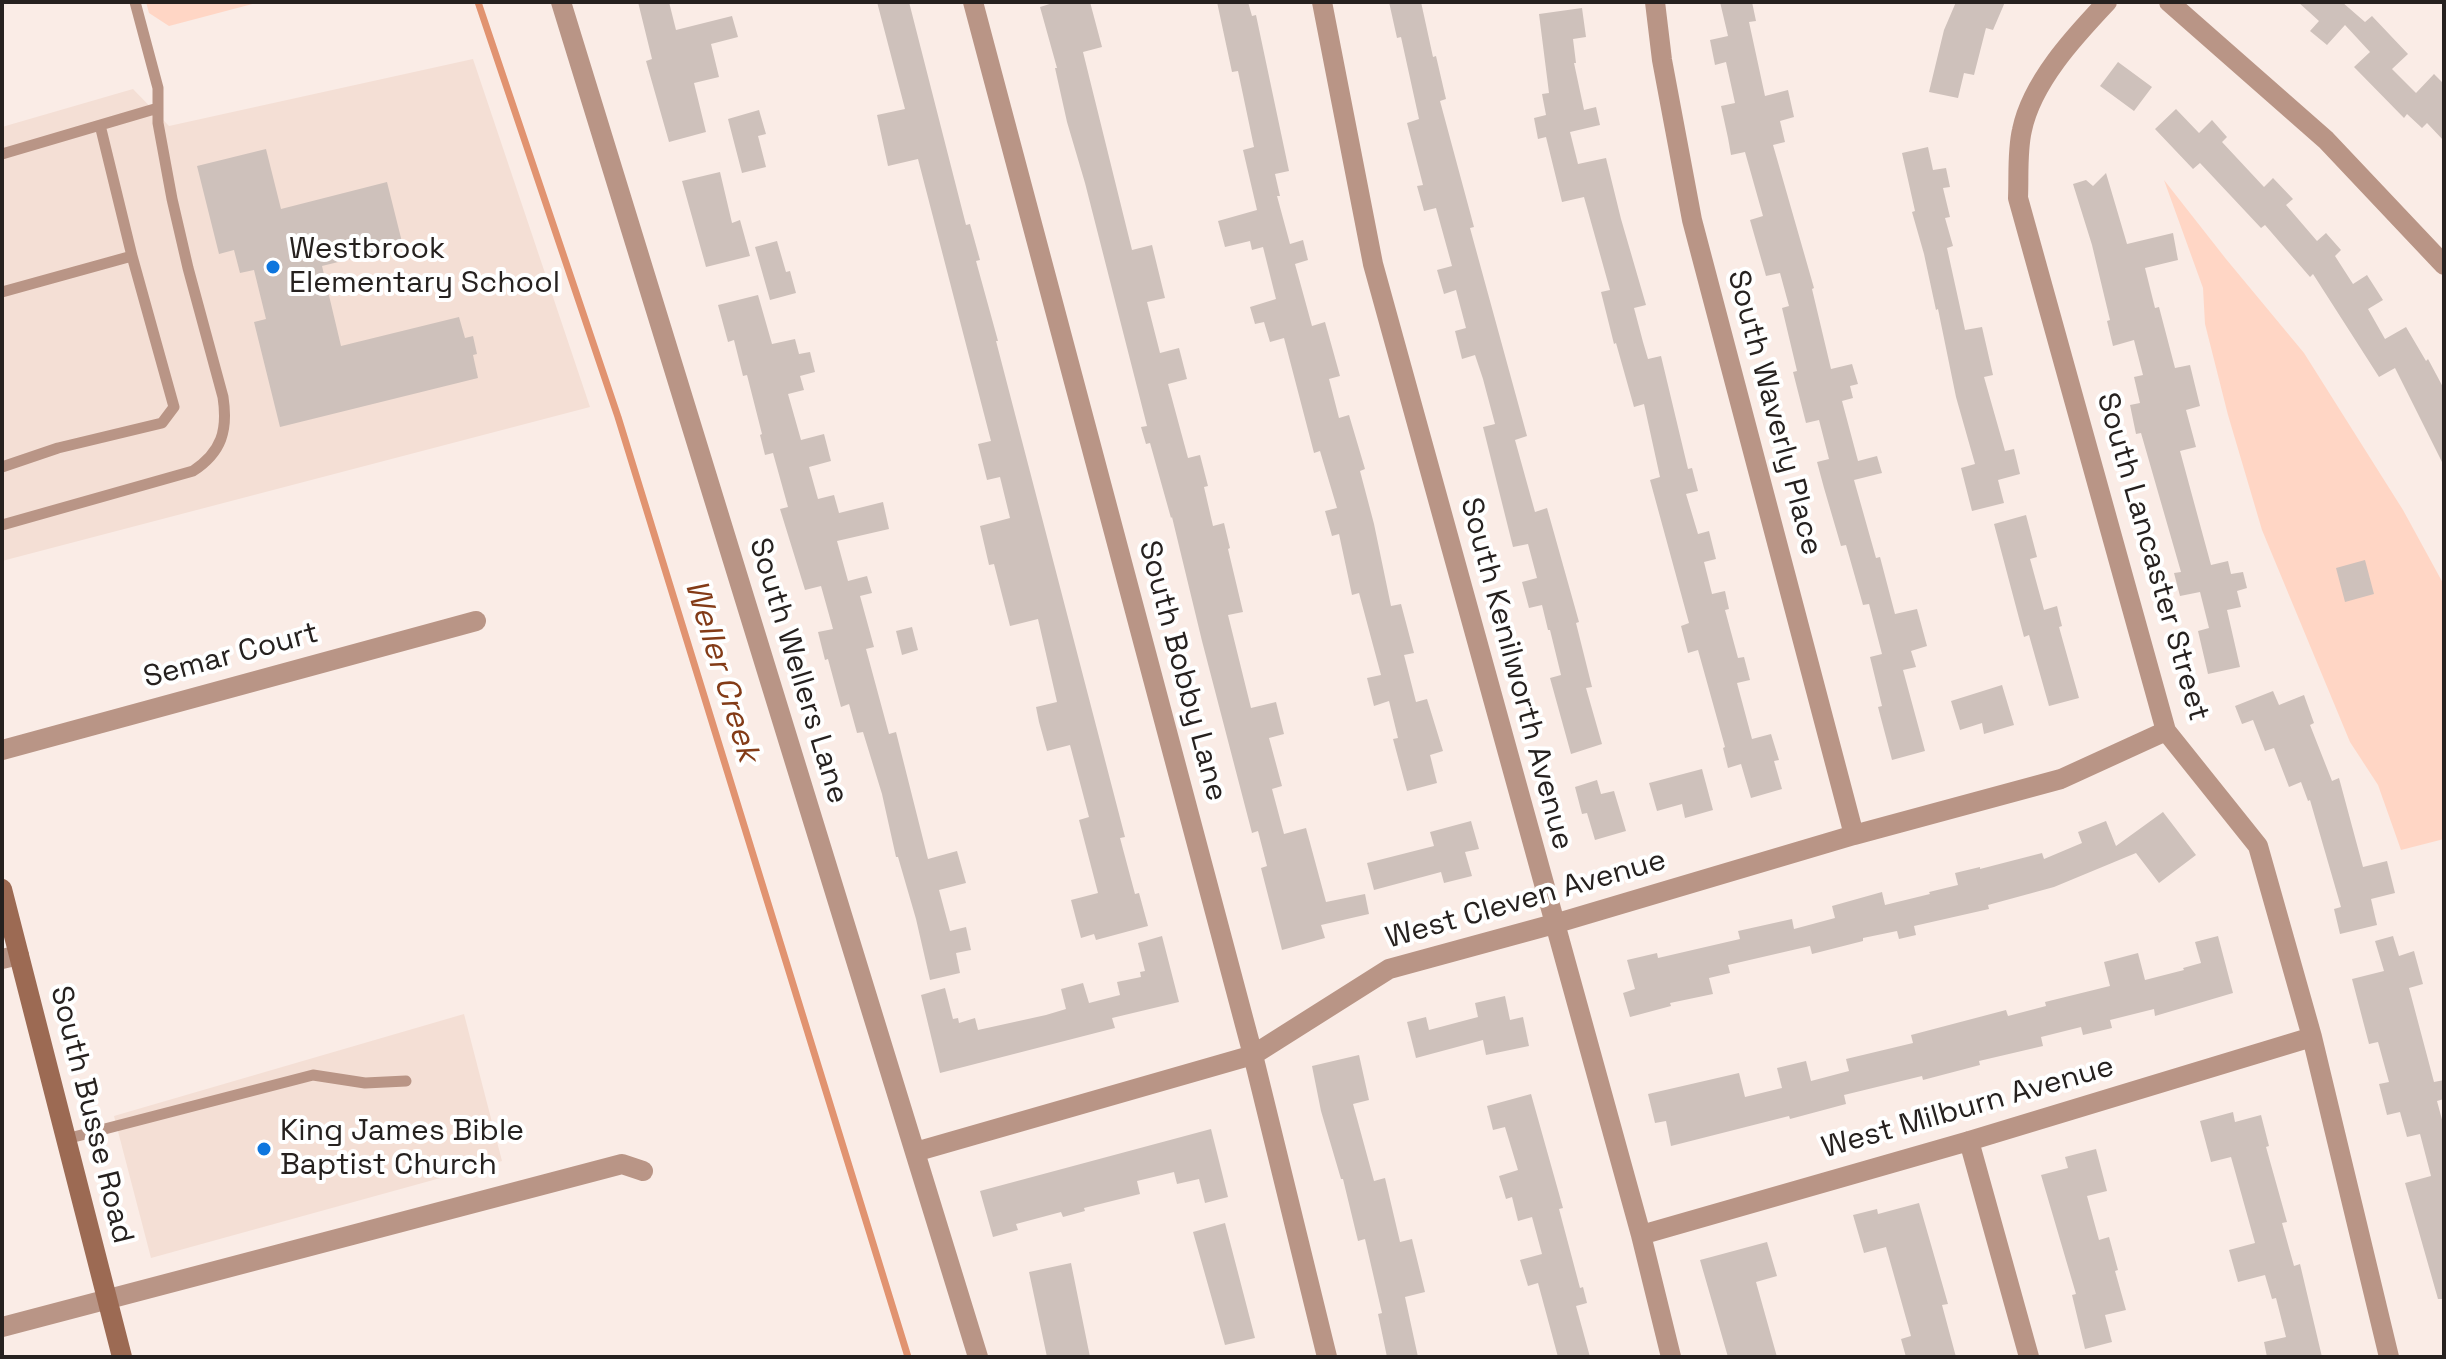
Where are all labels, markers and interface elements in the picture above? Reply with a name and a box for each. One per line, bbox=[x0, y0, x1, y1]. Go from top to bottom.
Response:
place label: Westbrook Elementary School bbox=[289, 232, 560, 302]
marker: Westbrook Elementary School bbox=[264, 258, 282, 276]
street label: South Waverly Place bbox=[1719, 267, 1829, 559]
street label: South Lancaster Street bbox=[2088, 389, 2216, 725]
street label: South Kenilworth Avenue bbox=[1452, 494, 1580, 854]
street label: South Wellers Lane bbox=[741, 534, 855, 808]
street label: South Bobby Lane bbox=[1130, 537, 1234, 805]
water label: Weller Creek bbox=[675, 575, 767, 767]
street label: Semar Court bbox=[140, 615, 322, 697]
street label: West Cleven Avenue bbox=[1382, 843, 1670, 957]
street label: South Busse Road bbox=[42, 983, 140, 1247]
street label: West Milburn Avenue bbox=[1818, 1049, 2118, 1167]
place label: King James Bible Baptist Church bbox=[280, 1114, 524, 1184]
marker: King James Bible Baptist Church bbox=[255, 1140, 273, 1158]

